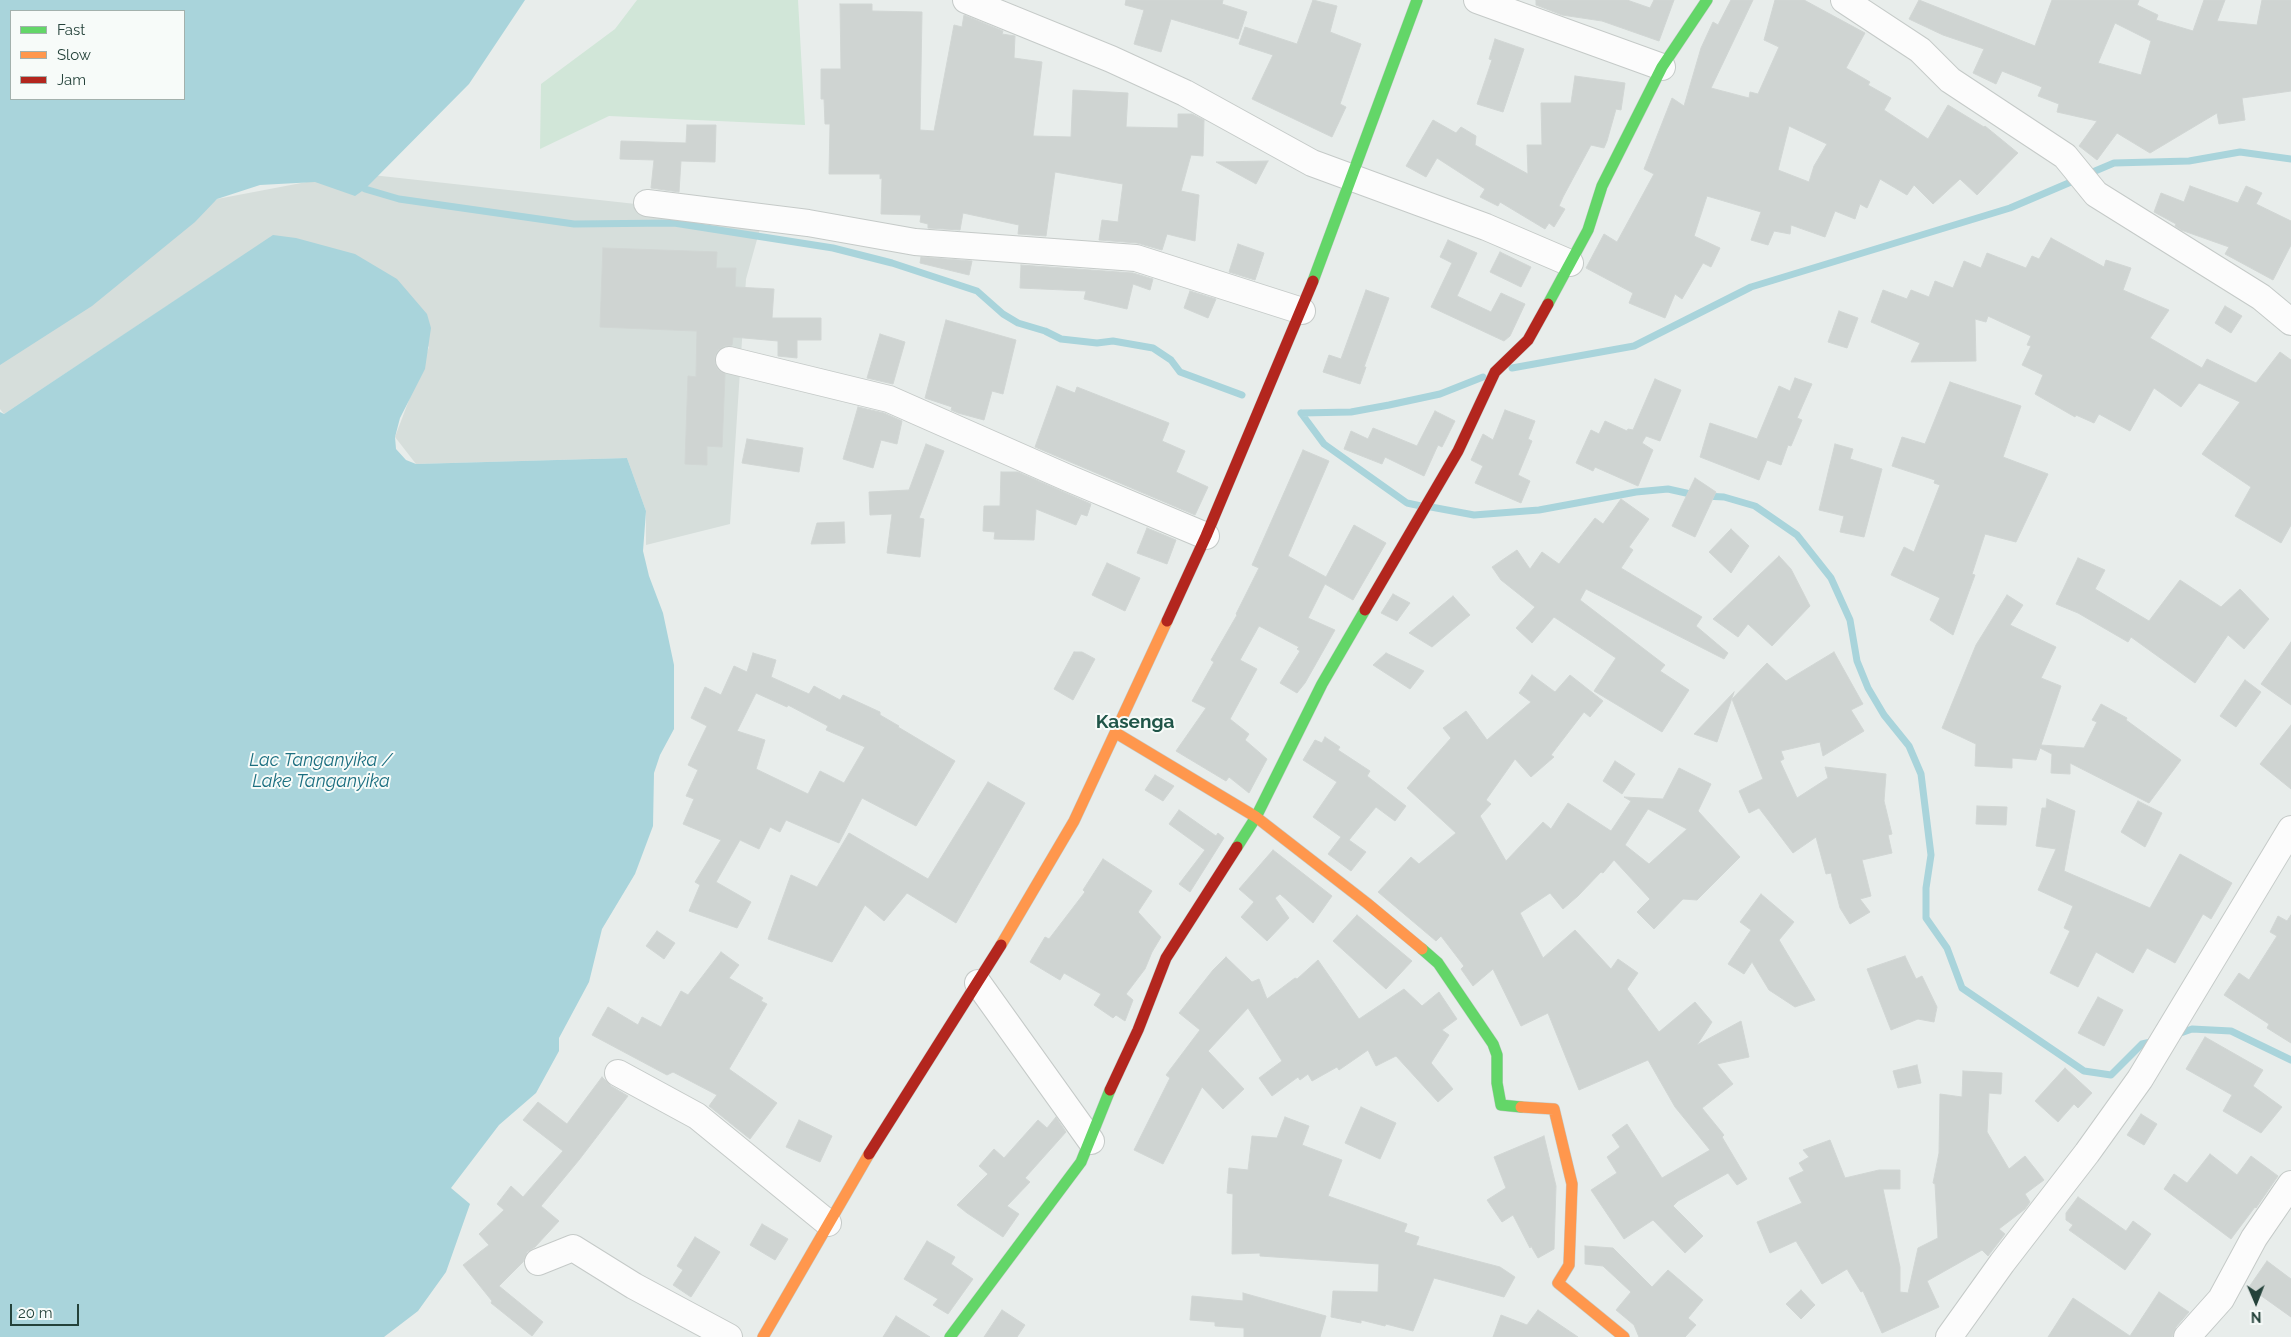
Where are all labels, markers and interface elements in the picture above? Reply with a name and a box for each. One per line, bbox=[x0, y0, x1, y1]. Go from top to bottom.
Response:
legend bbox=[10, 10, 185, 100]
text: Fast bbox=[57, 21, 85, 39]
text: Slow bbox=[57, 46, 91, 64]
text: Jam bbox=[57, 71, 86, 89]
district label: Kasenga bbox=[1096, 711, 1174, 733]
water label: Lac Tanganyika / Lake Tanganyika bbox=[249, 750, 393, 792]
north arrow bbox=[2231, 1277, 2281, 1327]
scale bar bbox=[12, 1294, 81, 1326]
text: 20 m bbox=[18, 1304, 53, 1322]
text: N bbox=[2251, 1309, 2262, 1325]

